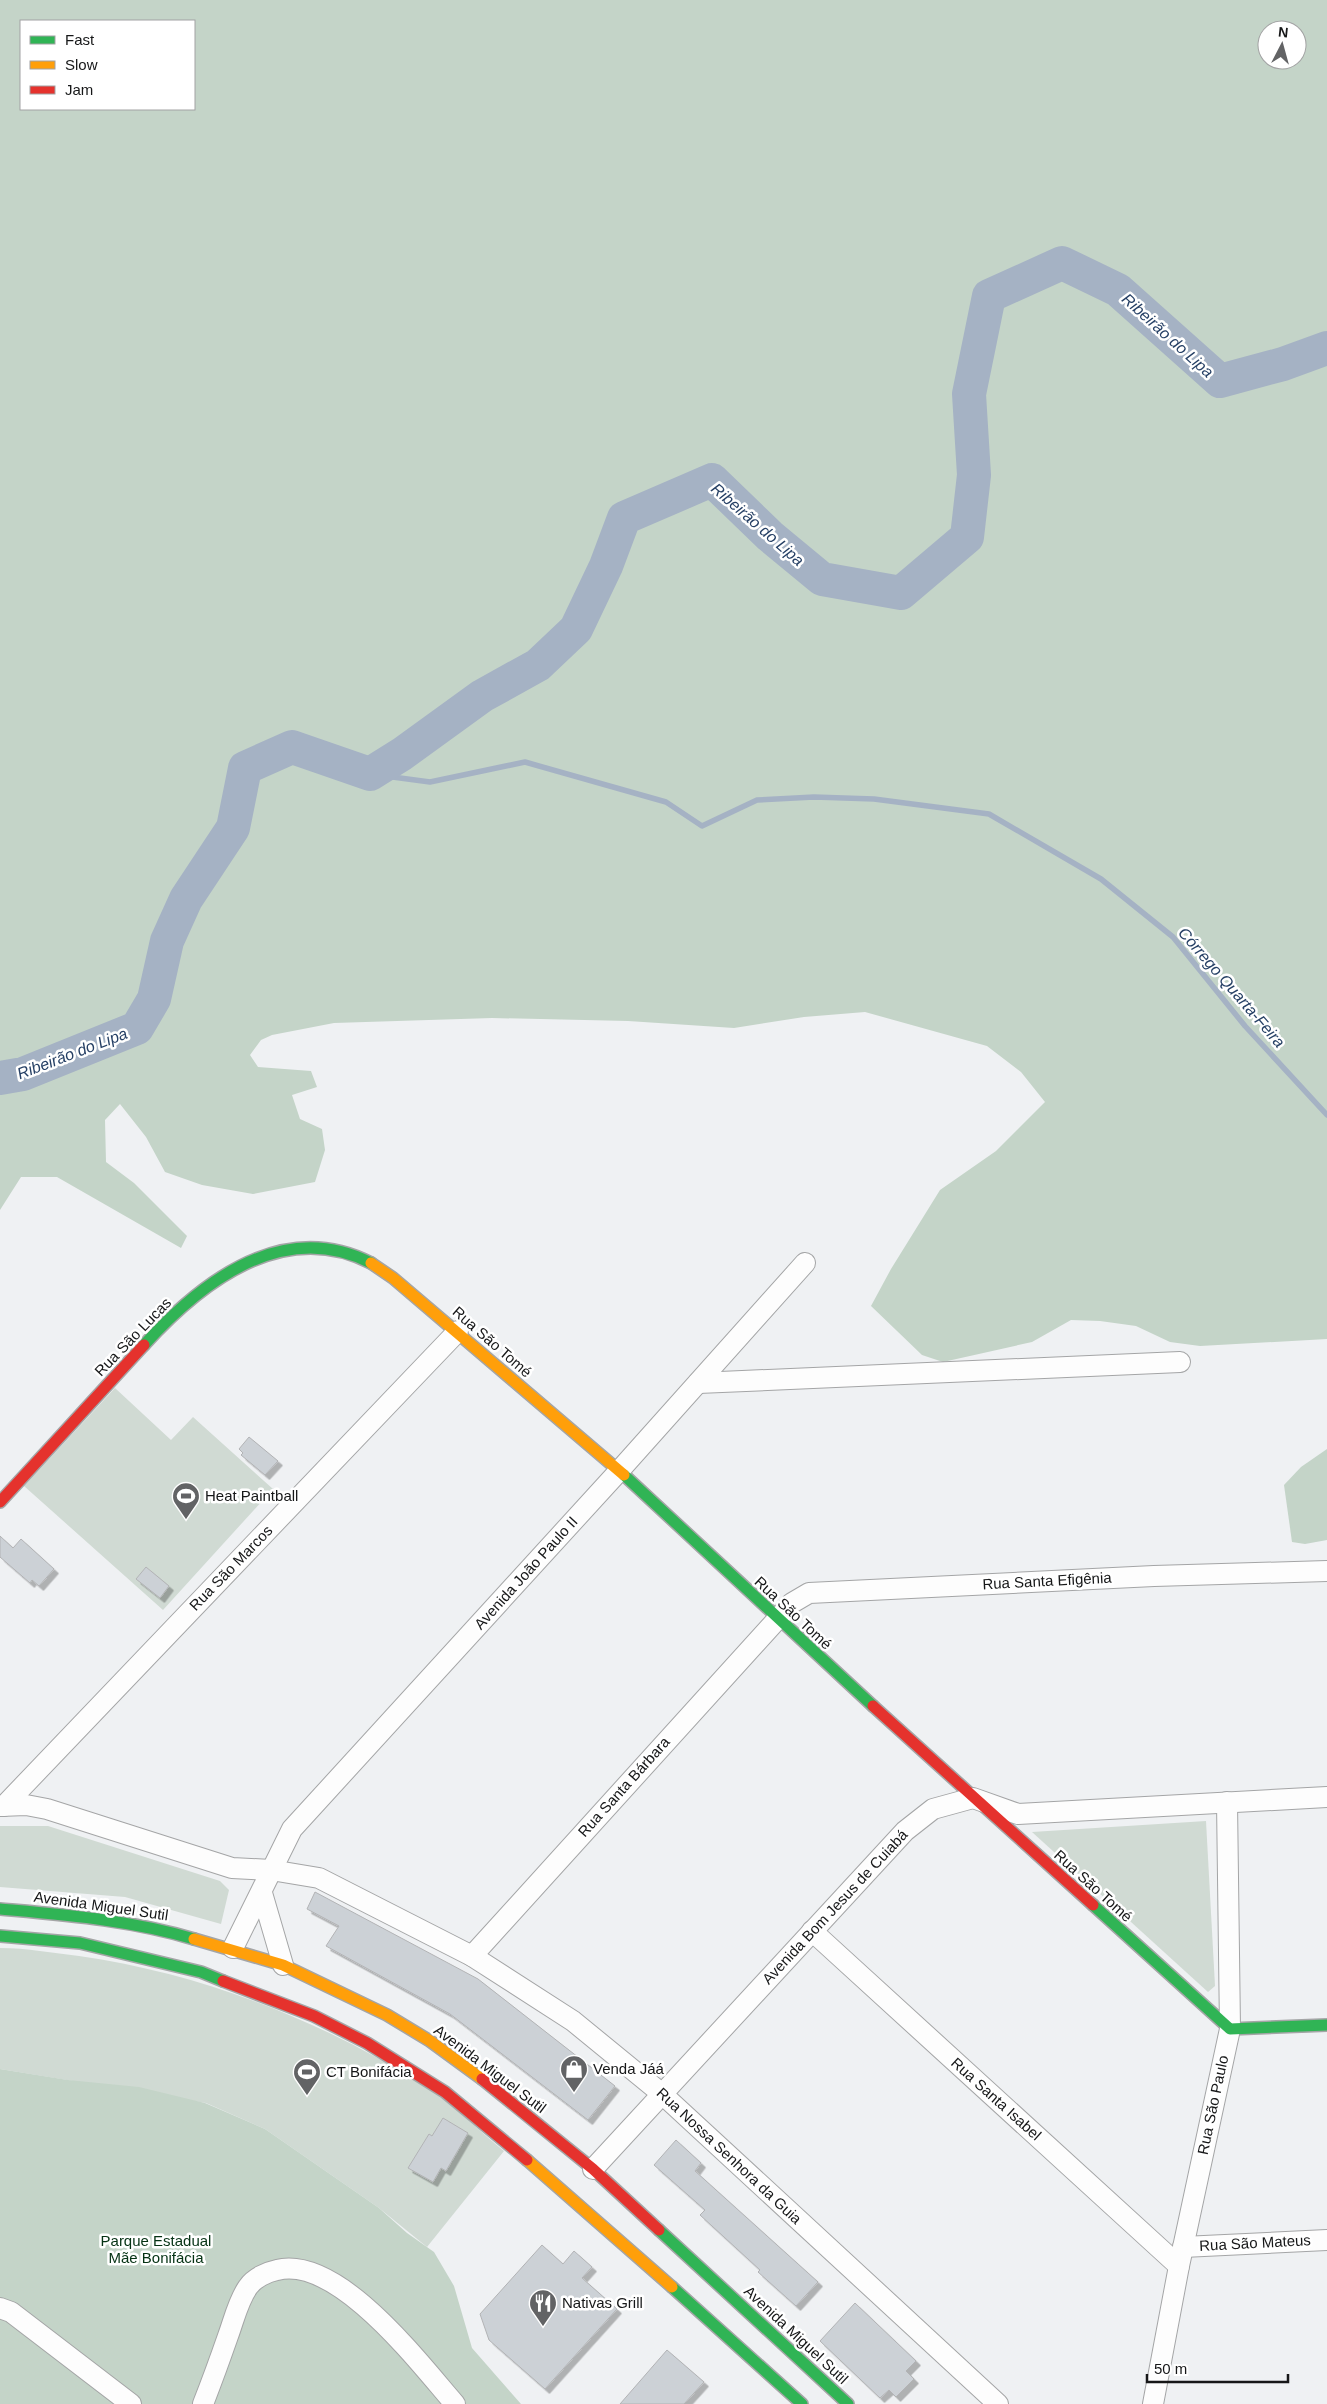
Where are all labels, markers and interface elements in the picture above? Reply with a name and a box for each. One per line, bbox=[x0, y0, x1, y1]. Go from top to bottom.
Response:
legend bbox=[20, 20, 195, 110]
north arrow bbox=[1257, 20, 1307, 70]
text: N bbox=[1277, 24, 1289, 41]
text: Fast bbox=[65, 31, 95, 48]
text: Slow bbox=[65, 56, 98, 73]
text: Jam bbox=[65, 81, 93, 98]
water label: Ribeirão do Lipa bbox=[1119, 290, 1217, 381]
water label: Ribeirão do Lipa bbox=[708, 480, 807, 569]
water label: Córrego Quarta-Feira bbox=[1175, 924, 1288, 1051]
water label: Ribeirão do Lipa bbox=[15, 1025, 130, 1082]
street label: Rua São Lucas bbox=[91, 1294, 174, 1379]
street label: Rua São Tomé bbox=[449, 1303, 535, 1380]
sports icon: Heat Paintball bbox=[171, 1481, 201, 1520]
place label: Heat Paintball bbox=[205, 1487, 298, 1504]
street label: Avenida João Paulo II bbox=[471, 1513, 581, 1632]
street label: Rua São Marcos bbox=[186, 1522, 276, 1614]
street label: Rua Santa Efigênia bbox=[982, 1569, 1113, 1592]
street label: Rua São Tomé bbox=[751, 1573, 835, 1653]
street label: Rua Santa Bárbara bbox=[574, 1733, 673, 1840]
street label: Avenida Bom Jesus de Cuiabá bbox=[759, 1825, 911, 1987]
street label: Rua São Tomé bbox=[1051, 1846, 1136, 1925]
street label: Avenida Miguel Sutil bbox=[33, 1888, 169, 1923]
street label: Avenida Miguel Sutil bbox=[431, 2021, 550, 2116]
shop icon: Venda Jáá bbox=[559, 2054, 589, 2093]
street label: Rua Santa Isabel bbox=[948, 2054, 1045, 2143]
street label: Rua São Paulo bbox=[1194, 2054, 1231, 2156]
sports icon: CT Bonifácia bbox=[292, 2057, 322, 2096]
place label: Venda Jáá bbox=[593, 2060, 665, 2077]
place label: CT Bonifácia bbox=[326, 2063, 412, 2080]
street label: Rua Nossa Senhora da Guia bbox=[653, 2084, 806, 2228]
street label: Rua São Mateus bbox=[1199, 2231, 1311, 2254]
park label: Parque Estadual Mãe Bonifácia bbox=[101, 2232, 211, 2266]
street label: Avenida Miguel Sutil bbox=[741, 2282, 852, 2387]
restaurant icon: Nativas Grill bbox=[528, 2288, 558, 2327]
place label: Nativas Grill bbox=[562, 2294, 643, 2311]
scale bar bbox=[1147, 2352, 1288, 2384]
text: 50 m bbox=[1154, 2360, 1187, 2377]

